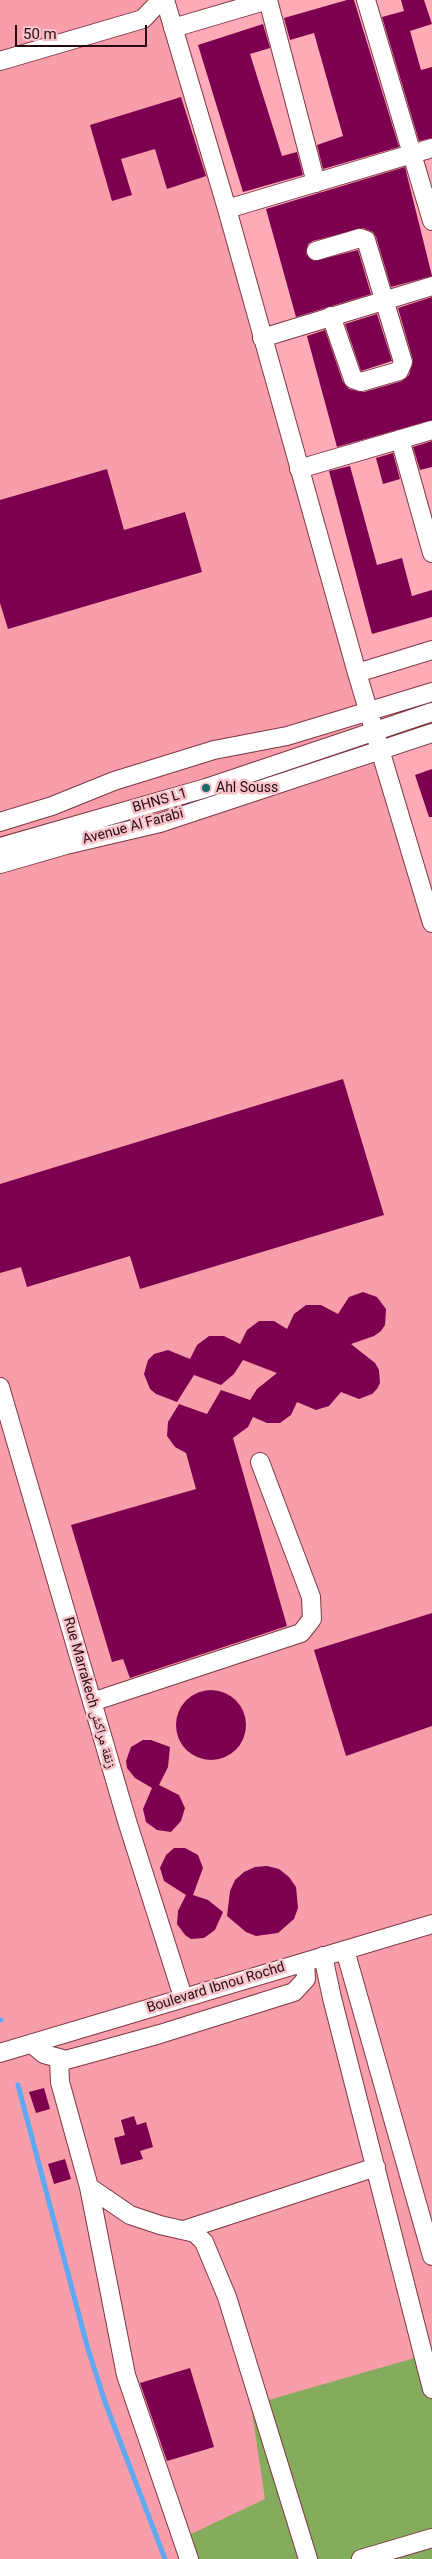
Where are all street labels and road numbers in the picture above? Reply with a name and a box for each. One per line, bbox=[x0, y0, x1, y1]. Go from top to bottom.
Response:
street label: BHNS L1 bbox=[131, 785, 189, 817]
street label: Avenue Al Farabi bbox=[81, 805, 185, 849]
street label: Rue Marrakech زنقة مراكش bbox=[59, 1615, 119, 1771]
street label: Boulevard Ibnou Rochd bbox=[145, 1959, 287, 2017]

